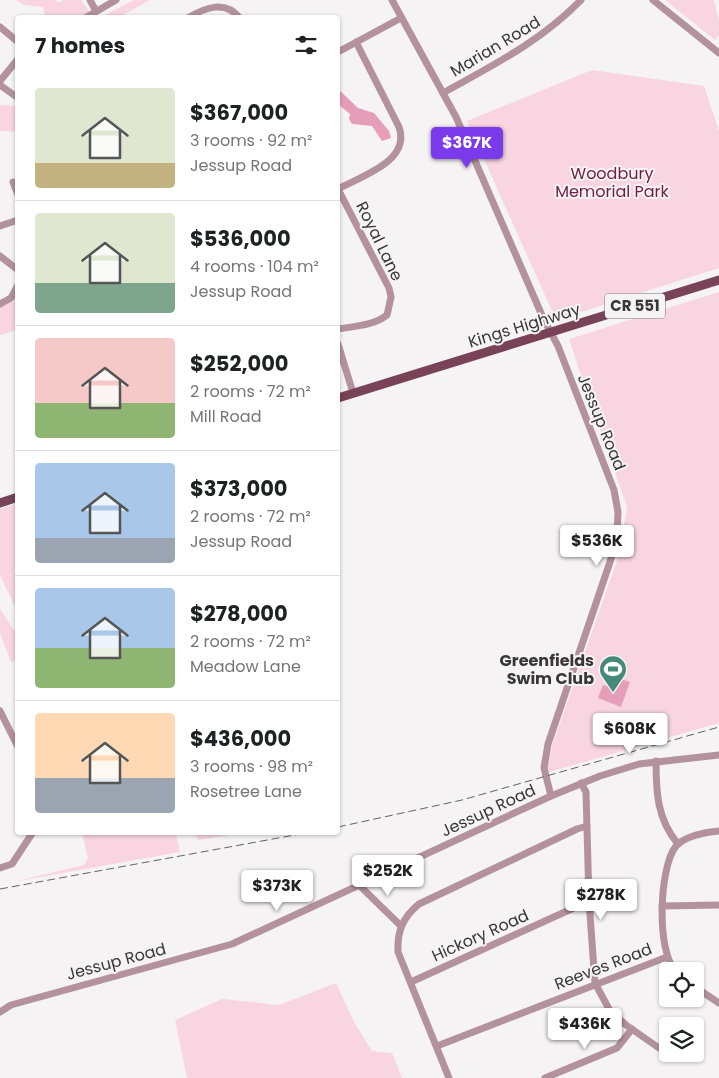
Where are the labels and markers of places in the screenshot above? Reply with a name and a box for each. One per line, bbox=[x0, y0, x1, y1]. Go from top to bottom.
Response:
pin: $367K bbox=[432, 126, 502, 169]
pin: $536K bbox=[562, 524, 632, 567]
place label: Greenfields Swim Club bbox=[500, 649, 594, 690]
sports icon: Greenfields Swim Club bbox=[598, 654, 628, 693]
pin: $608K bbox=[595, 712, 665, 755]
pin: $252K bbox=[353, 854, 423, 897]
pin: $373K bbox=[242, 870, 312, 912]
pin: $278K bbox=[566, 878, 636, 921]
pin: $436K bbox=[550, 1008, 620, 1050]

